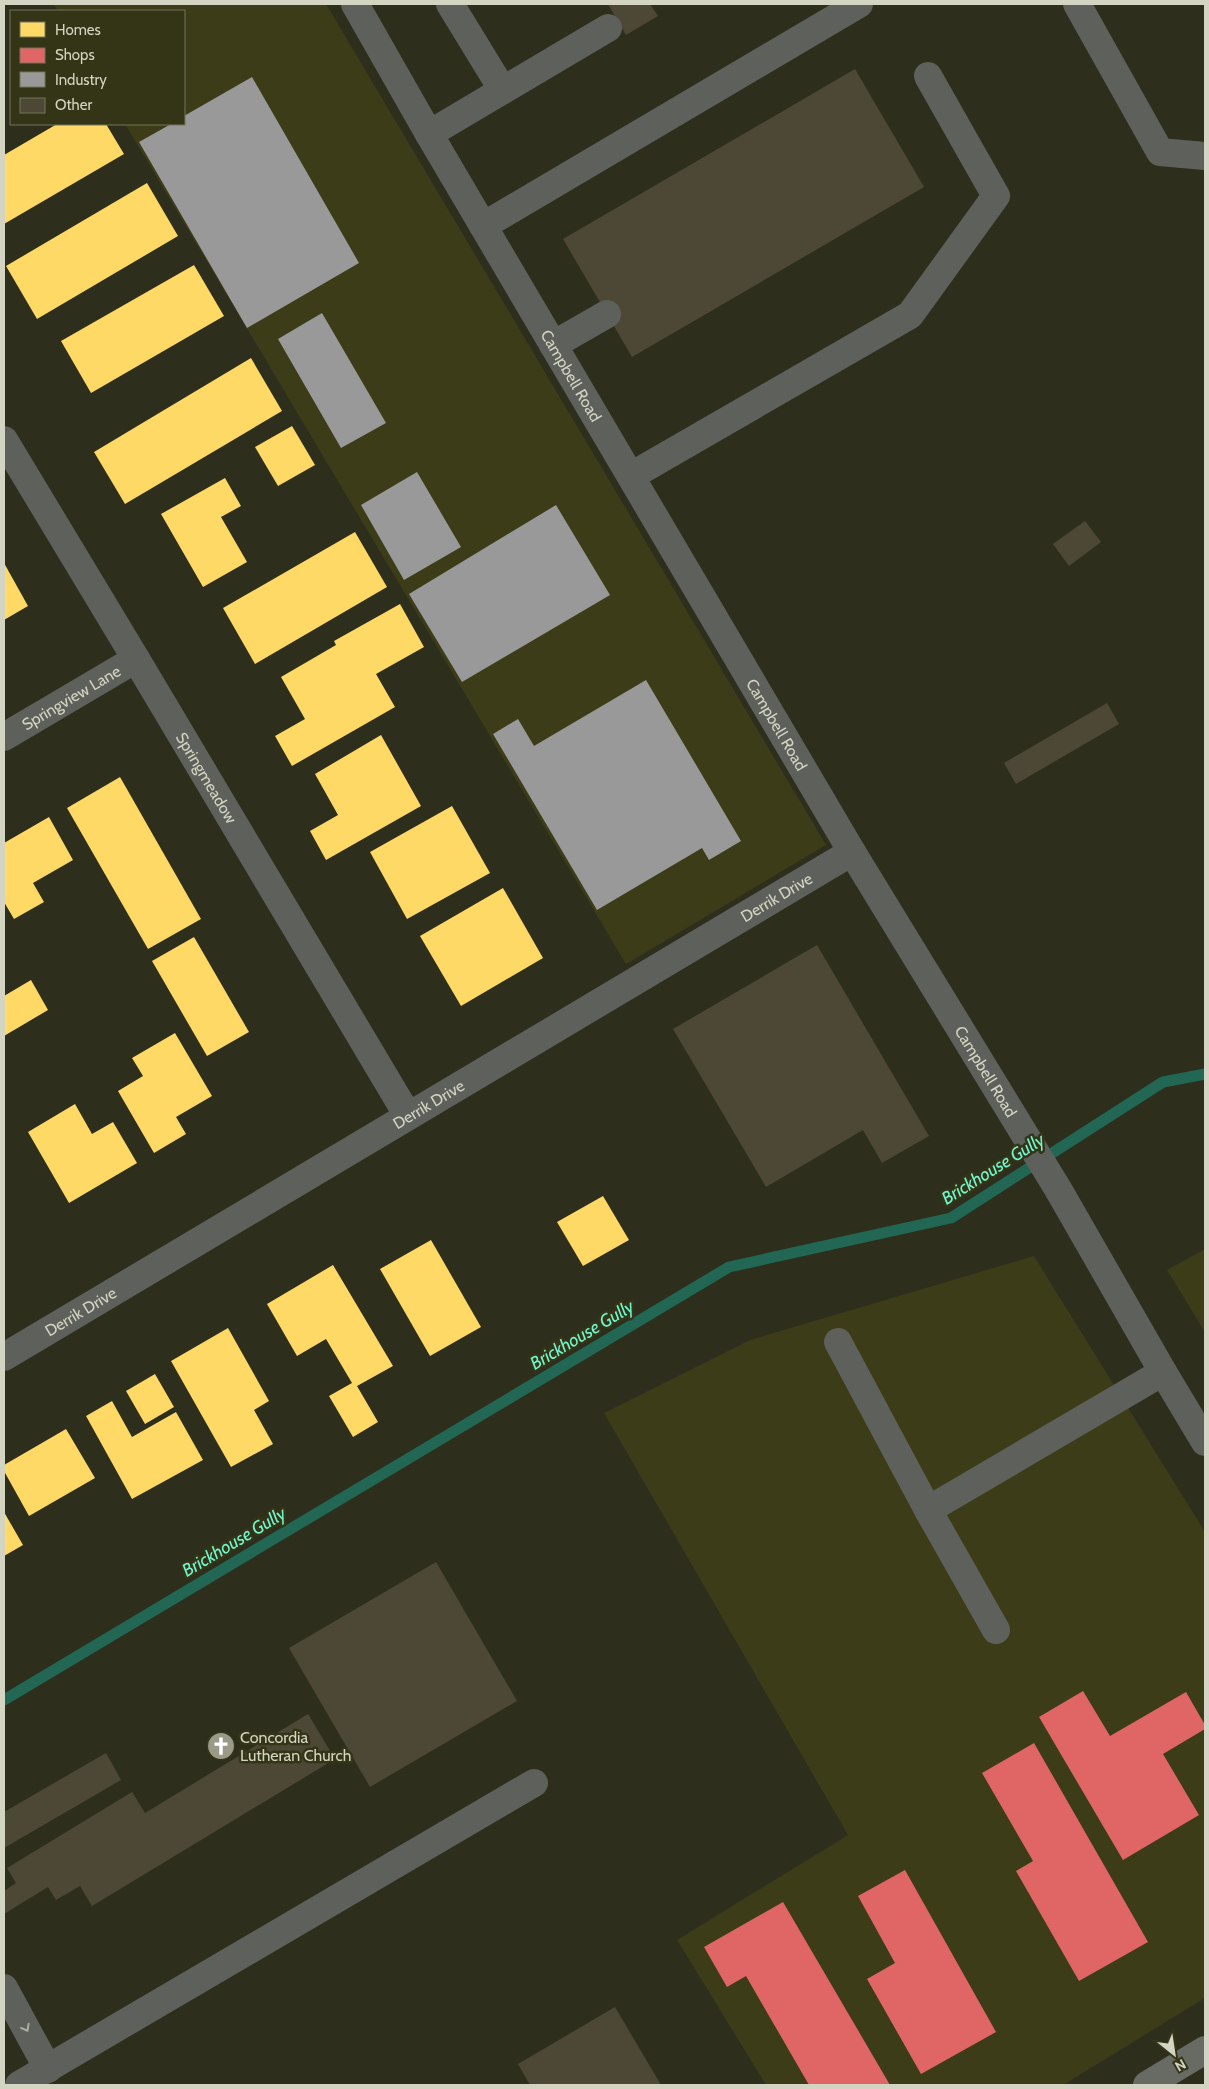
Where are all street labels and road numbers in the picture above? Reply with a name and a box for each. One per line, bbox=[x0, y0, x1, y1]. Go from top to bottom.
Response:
street label: Campbell Road bbox=[537, 326, 606, 425]
street label: Springview Lane bbox=[18, 661, 124, 734]
street label: Campbell Road bbox=[742, 675, 811, 774]
street label: Springmeadow bbox=[172, 729, 241, 827]
street label: Derrik Drive bbox=[737, 868, 816, 926]
street label: Campbell Road bbox=[951, 1022, 1021, 1120]
street label: Derrik Drive bbox=[389, 1076, 468, 1133]
street label: Derrik Drive bbox=[41, 1283, 120, 1340]

